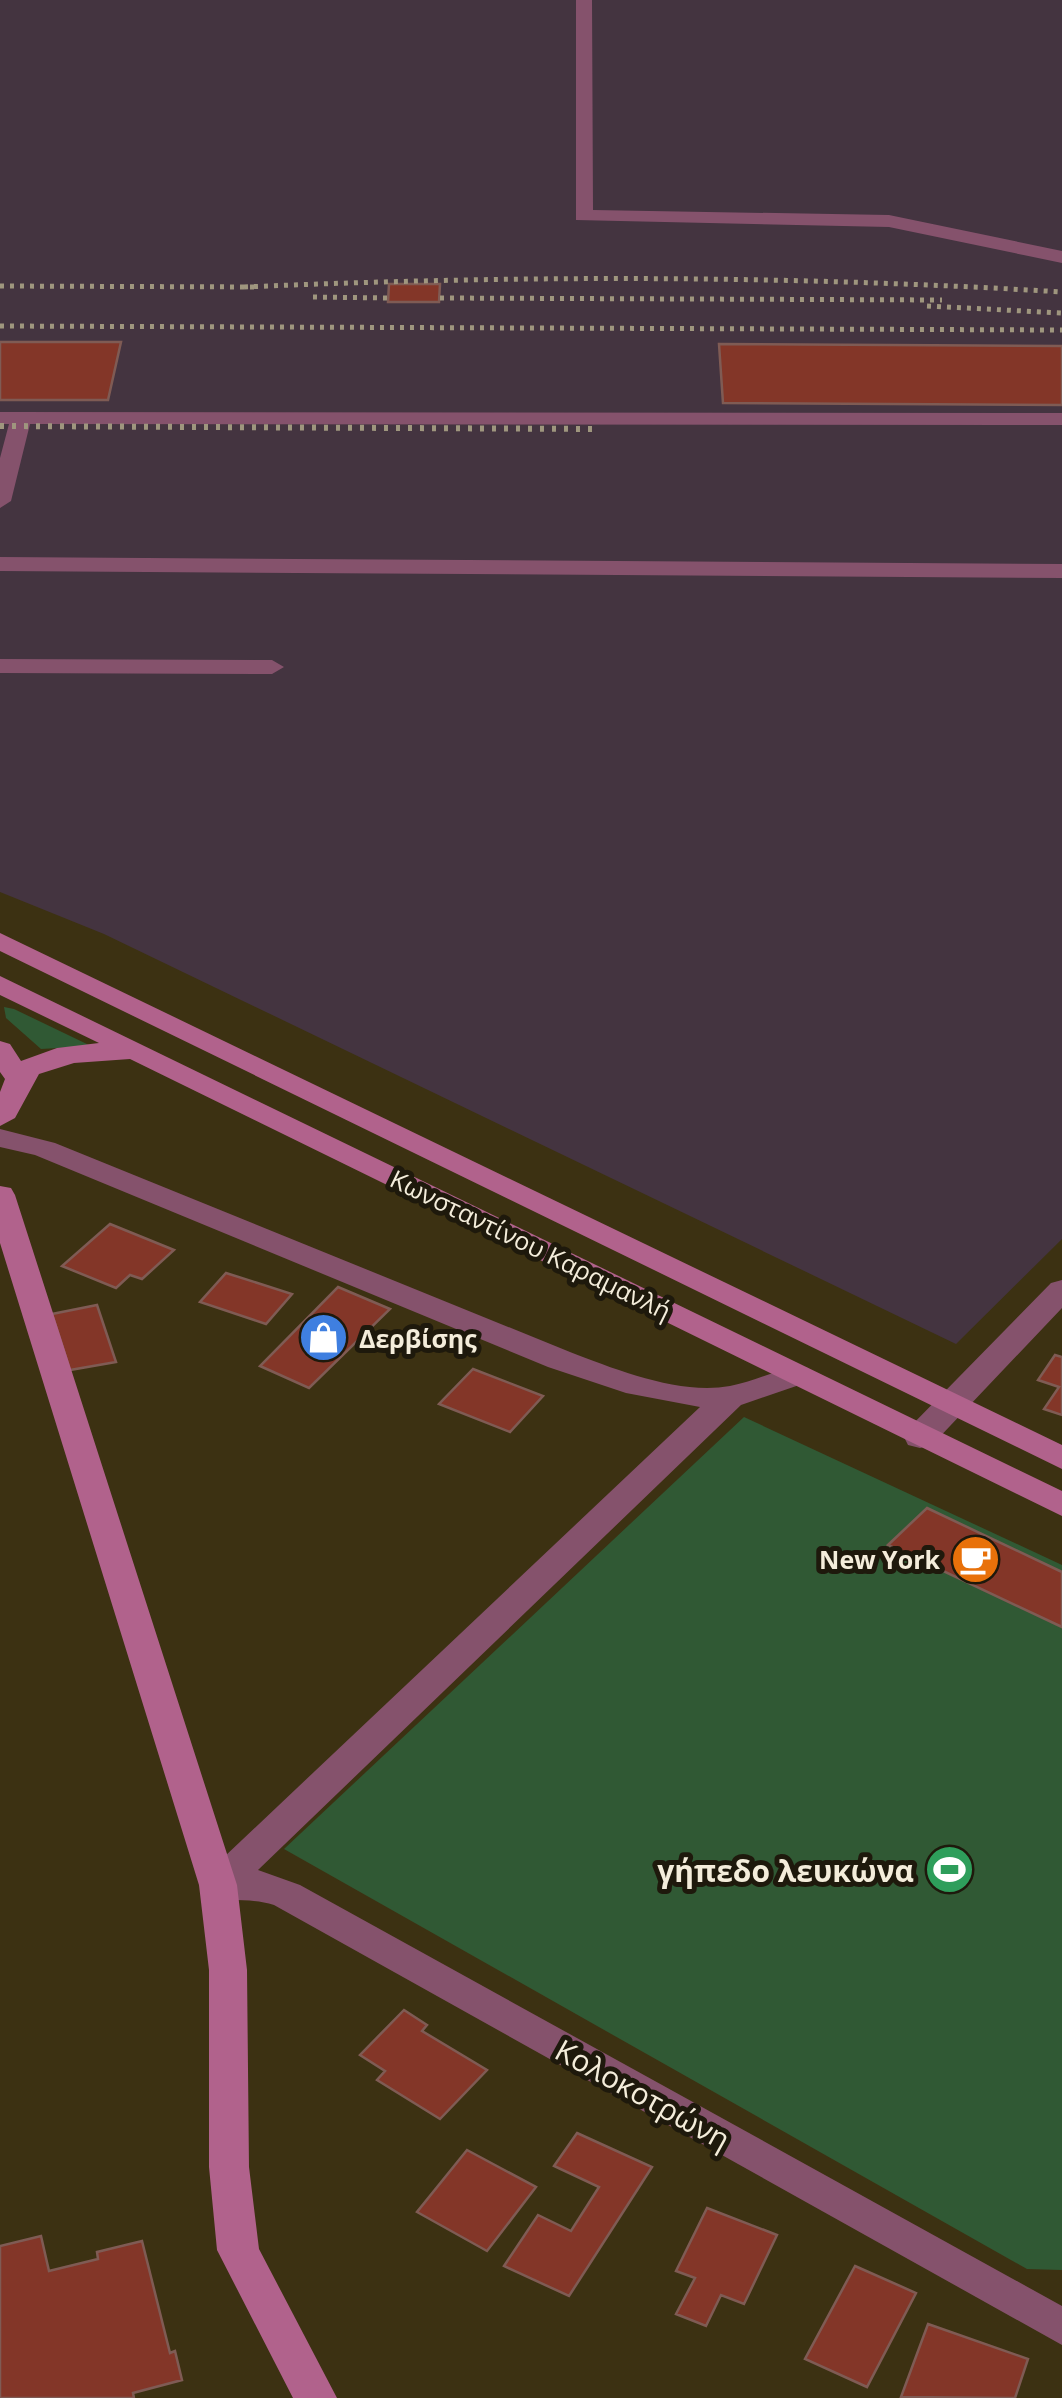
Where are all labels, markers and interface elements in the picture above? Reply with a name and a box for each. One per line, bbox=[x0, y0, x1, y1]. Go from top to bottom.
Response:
street label: Κωνσταντίνου Καραμανλή bbox=[385, 1161, 677, 1327]
shop icon: Δερβίσης bbox=[298, 1312, 350, 1364]
place label: Δερβίσης bbox=[359, 1321, 477, 1355]
cafe icon: New York bbox=[949, 1533, 1001, 1585]
place label: New York bbox=[819, 1542, 940, 1576]
sports icon: γήπεδο λευκώνα bbox=[923, 1844, 975, 1896]
place label: γήπεδο λευκώνα bbox=[657, 1850, 914, 1891]
street label: Κολοκοτρώνη bbox=[548, 2029, 738, 2159]

